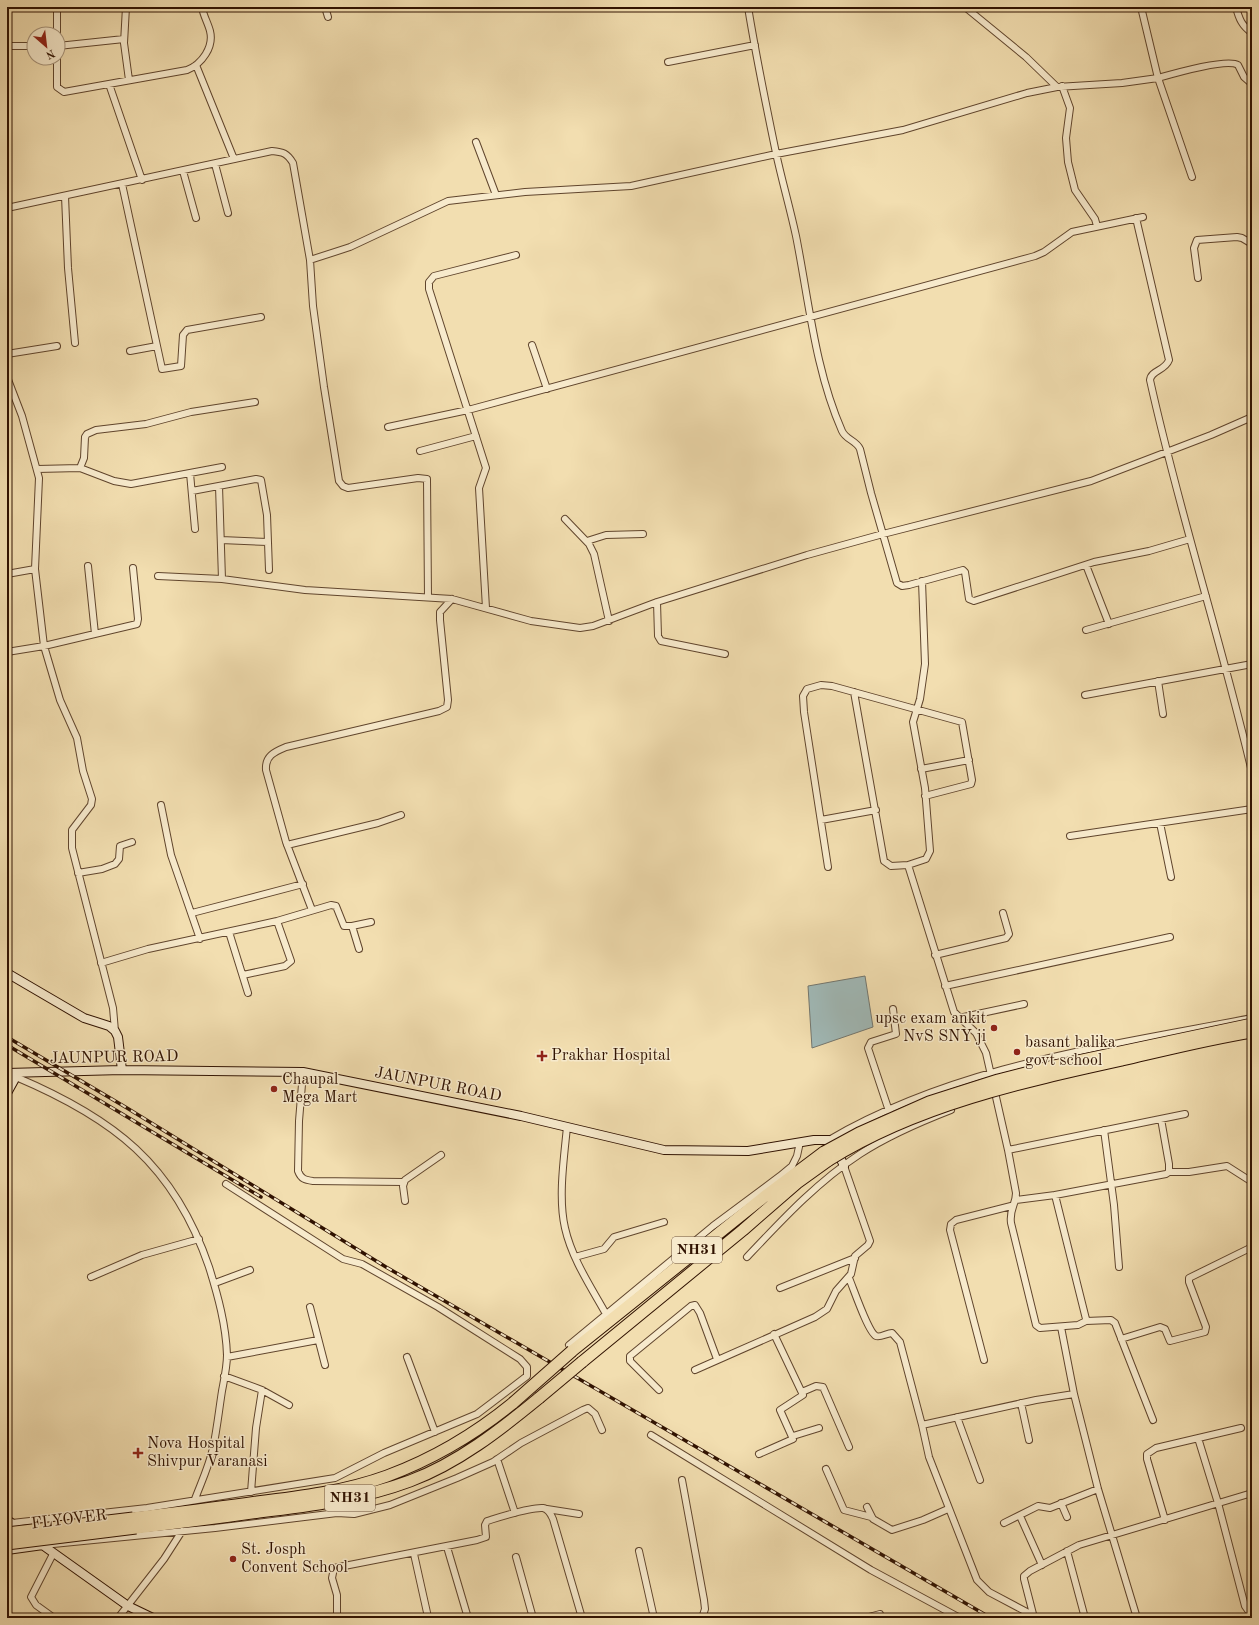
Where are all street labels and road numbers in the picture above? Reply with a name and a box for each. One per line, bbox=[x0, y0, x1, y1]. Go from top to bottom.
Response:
street label: JAUNPUR ROAD bbox=[50, 1049, 178, 1067]
street label: JAUNPUR ROAD bbox=[373, 1065, 503, 1105]
road number: NH31 bbox=[672, 1237, 722, 1263]
road number: NH31 bbox=[325, 1485, 375, 1511]
street label: FLYOVER bbox=[30, 1507, 108, 1533]

